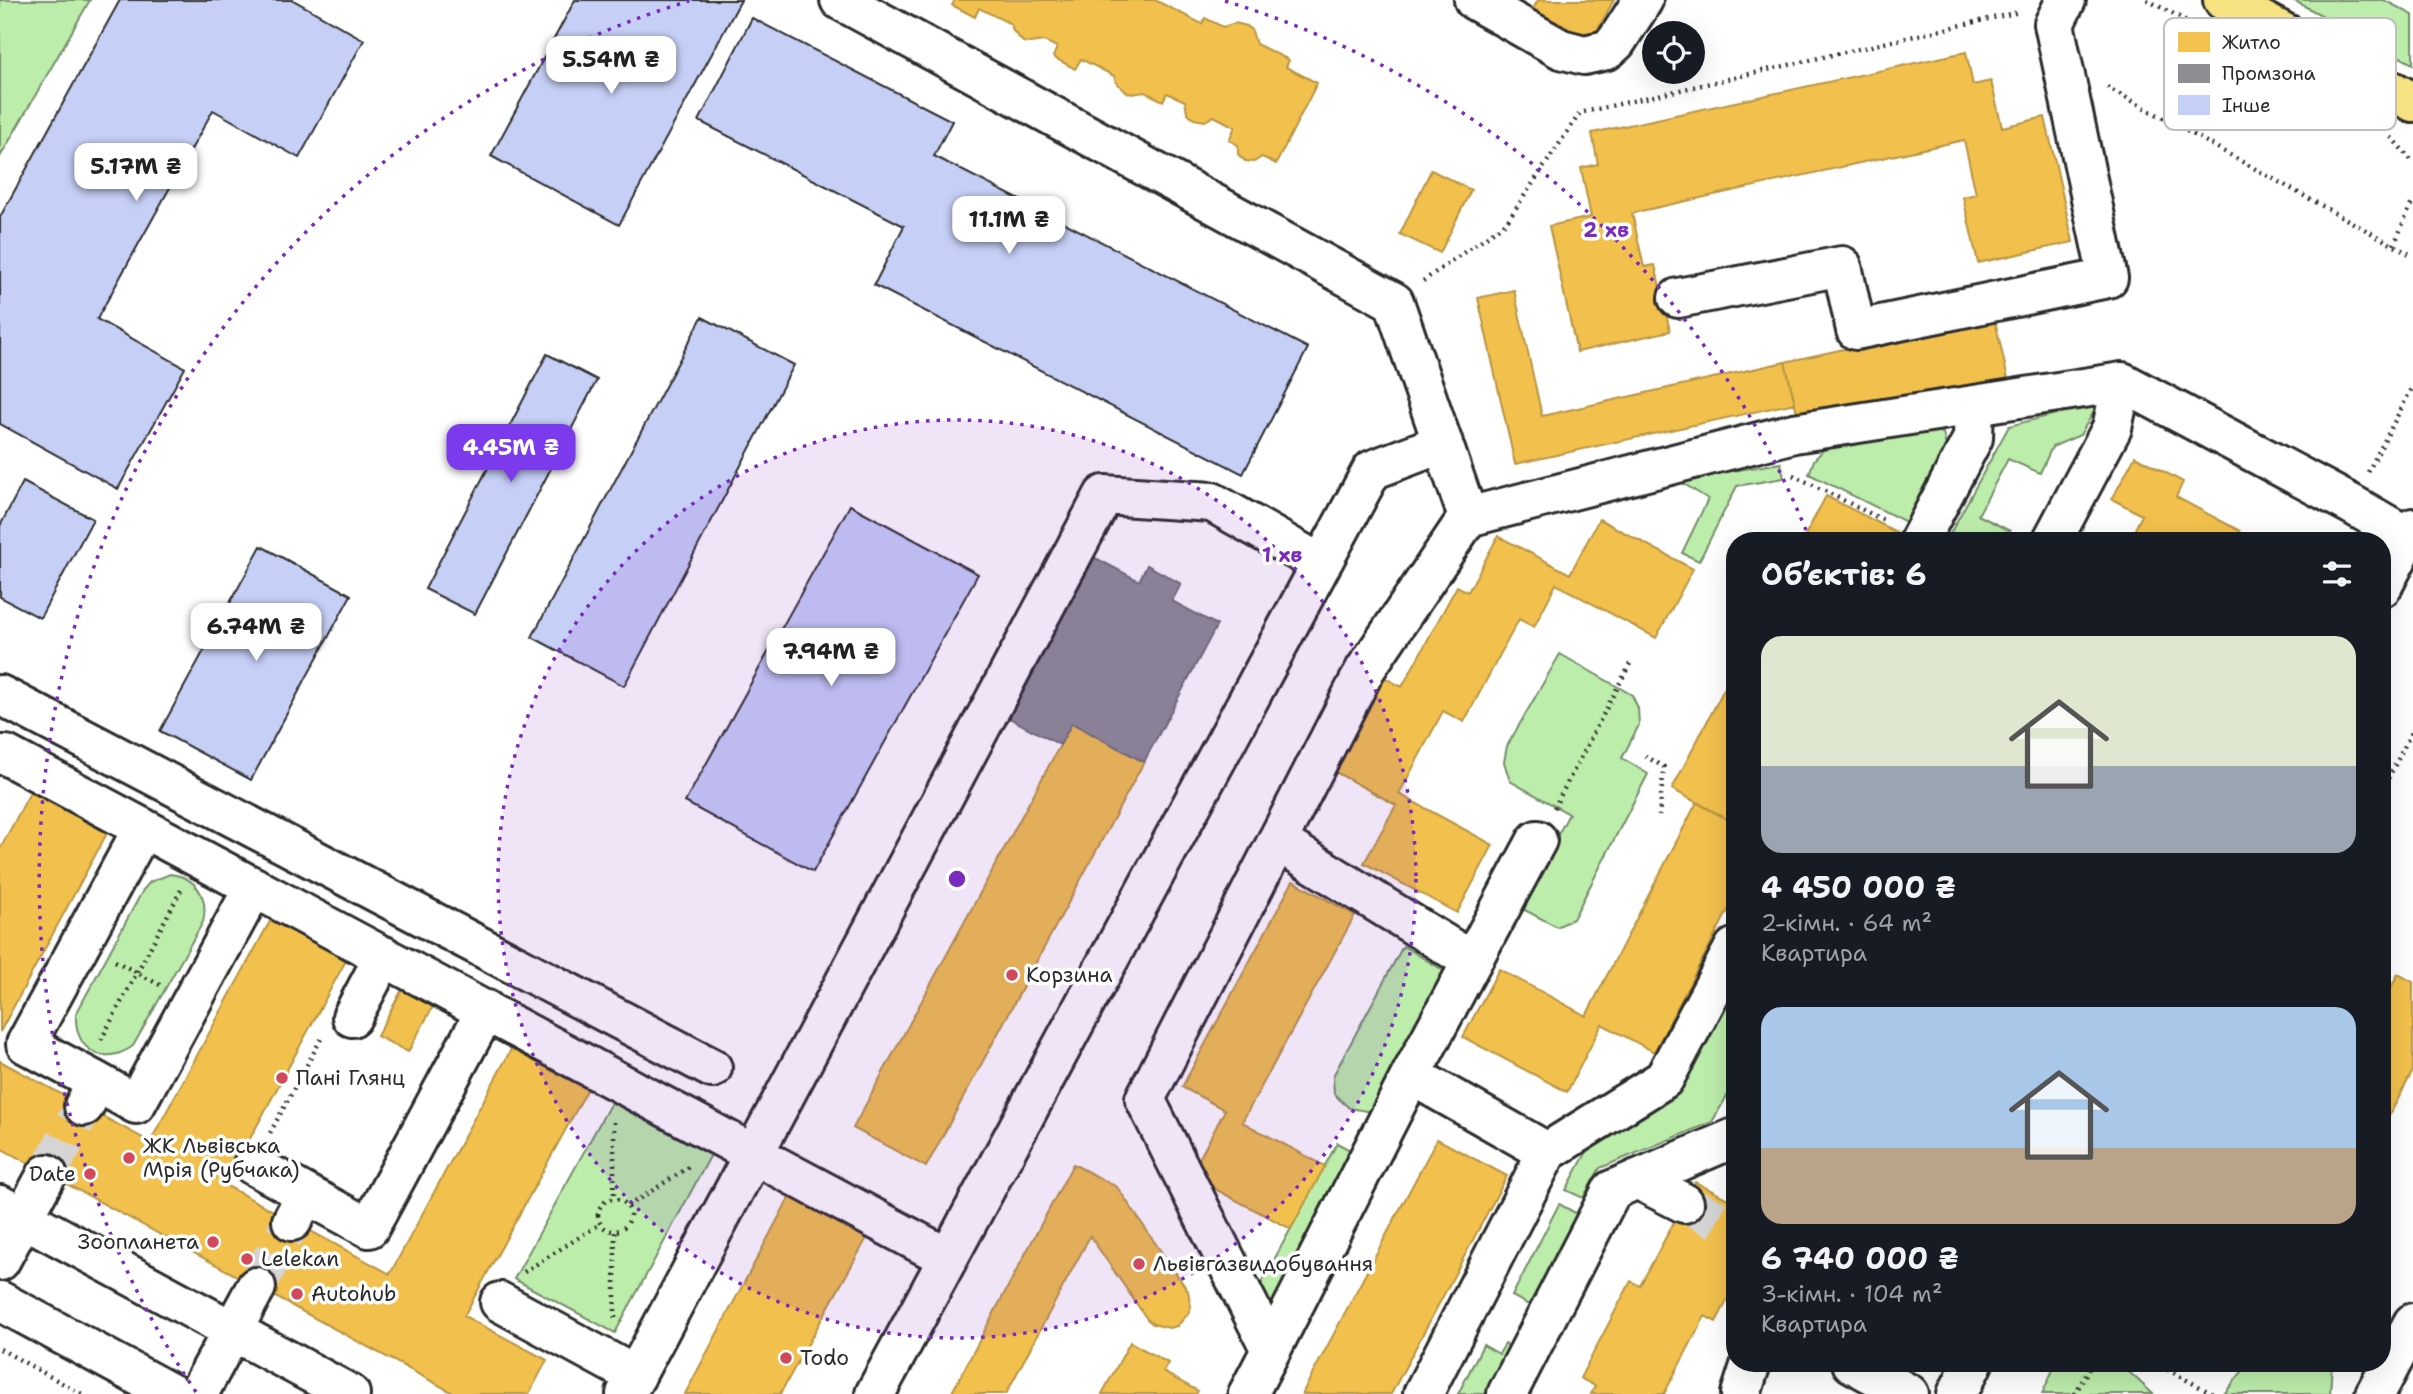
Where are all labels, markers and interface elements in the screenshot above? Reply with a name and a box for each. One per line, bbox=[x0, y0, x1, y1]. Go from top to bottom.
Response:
legend bbox=[2164, 18, 2396, 130]
map controls bbox=[1642, 21, 1705, 84]
button: locate bbox=[1642, 21, 1705, 84]
text: Житло bbox=[2222, 30, 2281, 55]
pin: 5.54M ₴ bbox=[546, 36, 676, 96]
text: 5.54M ₴ bbox=[562, 44, 660, 74]
text: Промзона bbox=[2222, 61, 2316, 86]
text: Інше bbox=[2222, 93, 2271, 118]
pin: 5.17M ₴ bbox=[71, 144, 201, 203]
text: 5.17M ₴ bbox=[90, 151, 182, 181]
pin: 11.1M ₴ bbox=[944, 196, 1074, 256]
text: 11.1M ₴ bbox=[968, 204, 1050, 234]
text: 2 хв bbox=[1583, 216, 1629, 244]
pin: 4.45M ₴ bbox=[446, 424, 576, 484]
text: 4.45M ₴ bbox=[463, 432, 559, 462]
text: 1 хв bbox=[1262, 541, 1303, 569]
text: Об’єктів: 6 bbox=[1761, 554, 1927, 595]
icon: filters bbox=[2318, 555, 2356, 593]
pin: 6.74M ₴ bbox=[191, 604, 321, 663]
text: 6.74M ₴ bbox=[207, 611, 305, 641]
pin: 7.94M ₴ bbox=[766, 628, 896, 688]
text: 7.94M ₴ bbox=[782, 636, 880, 666]
icon: home bbox=[1996, 681, 2122, 807]
centre of rings bbox=[945, 867, 969, 891]
text: 4 450 000 ₴ bbox=[1761, 867, 1956, 908]
text: 2-кімн. · 64 m² bbox=[1761, 908, 1932, 938]
text: Квартира bbox=[1761, 938, 1867, 968]
place label: Корзина bbox=[1026, 961, 1113, 989]
marker: Корзина bbox=[1004, 967, 1020, 983]
icon: home bbox=[1996, 1052, 2122, 1178]
place label: Пані Глянц bbox=[296, 1064, 405, 1092]
marker: Пані Глянц bbox=[274, 1070, 290, 1086]
place label: ЖК Львівська Мрія (Рубчака) bbox=[143, 1132, 300, 1184]
marker: ЖК Львівська Мрія (Рубчака) bbox=[121, 1150, 137, 1166]
place label: Date bbox=[29, 1160, 76, 1188]
marker: Date bbox=[82, 1166, 98, 1182]
place label: Зоопланета bbox=[78, 1228, 199, 1256]
marker: Зоопланета bbox=[205, 1234, 221, 1250]
text: 6 740 000 ₴ bbox=[1761, 1238, 1959, 1279]
place label: Lelekan bbox=[261, 1245, 339, 1273]
place label: Львівгазвидобування bbox=[1153, 1250, 1373, 1278]
marker: Lelekan bbox=[239, 1251, 255, 1267]
marker: Львівгазвидобування bbox=[1131, 1256, 1147, 1272]
text: 3-кімн. · 104 m² bbox=[1761, 1279, 1942, 1309]
place label: Autohub bbox=[311, 1280, 396, 1308]
marker: Autohub bbox=[289, 1286, 305, 1302]
text: Квартира bbox=[1761, 1309, 1867, 1339]
place label: Todo bbox=[800, 1344, 849, 1372]
marker: Todo bbox=[778, 1350, 794, 1366]

